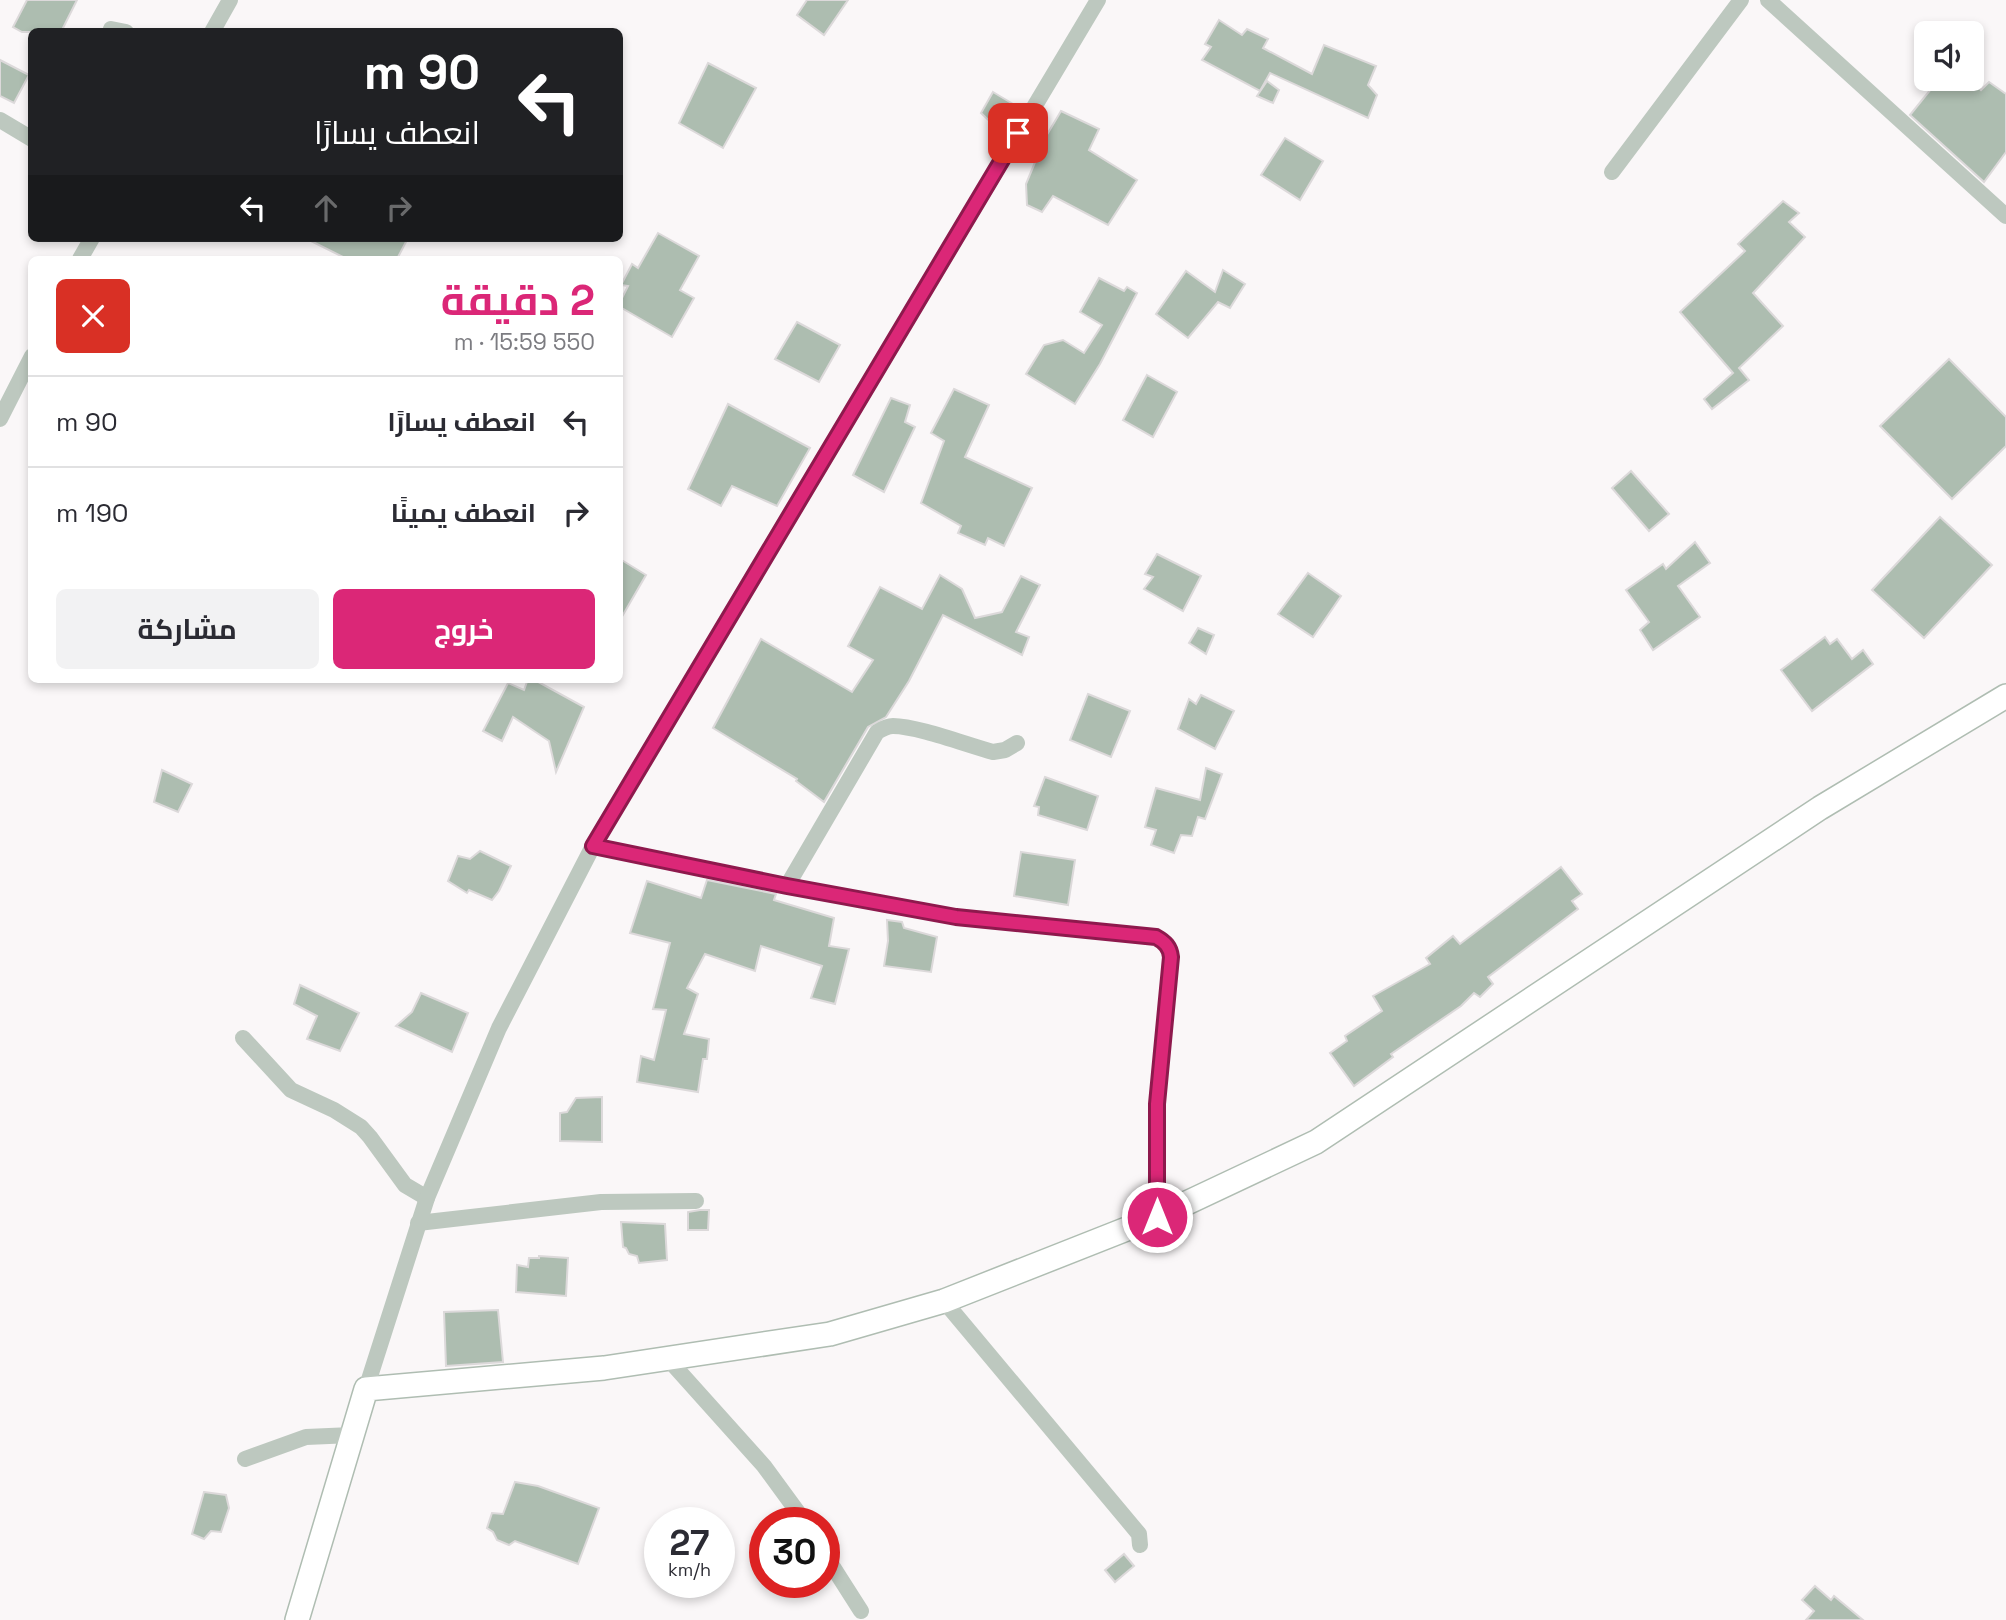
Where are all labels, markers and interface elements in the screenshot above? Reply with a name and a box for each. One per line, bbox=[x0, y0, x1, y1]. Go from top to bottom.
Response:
map controls bbox=[1914, 21, 1984, 91]
button: sound bbox=[1914, 21, 1984, 91]
text: 90 m bbox=[364, 41, 480, 103]
icon: left bbox=[504, 56, 595, 147]
pin bbox=[988, 103, 1048, 163]
text: انعطف يسارًا bbox=[314, 113, 480, 153]
icon: arrive bbox=[999, 114, 1037, 152]
icon: left bbox=[234, 189, 272, 227]
icon: ahead bbox=[307, 189, 345, 227]
icon: right bbox=[380, 189, 418, 227]
text: 2 دقيقة bbox=[441, 274, 595, 327]
button: close bbox=[56, 279, 130, 353]
text: 550 m · 15:59 bbox=[454, 327, 595, 357]
icon: left bbox=[557, 403, 595, 441]
text: 90 m bbox=[56, 405, 118, 439]
text: انعطف يسارًا bbox=[388, 405, 536, 439]
icon: right bbox=[557, 494, 595, 532]
text: 190 m bbox=[56, 496, 129, 530]
text: انعطف يمينًا bbox=[391, 496, 536, 530]
button: مشاركة bbox=[56, 589, 319, 669]
button: خروج bbox=[333, 589, 595, 669]
position arrow bbox=[1120, 1180, 1194, 1254]
speed limit sign: 30 bbox=[749, 1507, 840, 1598]
text: 27 bbox=[670, 1521, 709, 1565]
text: km/h bbox=[668, 1558, 711, 1581]

